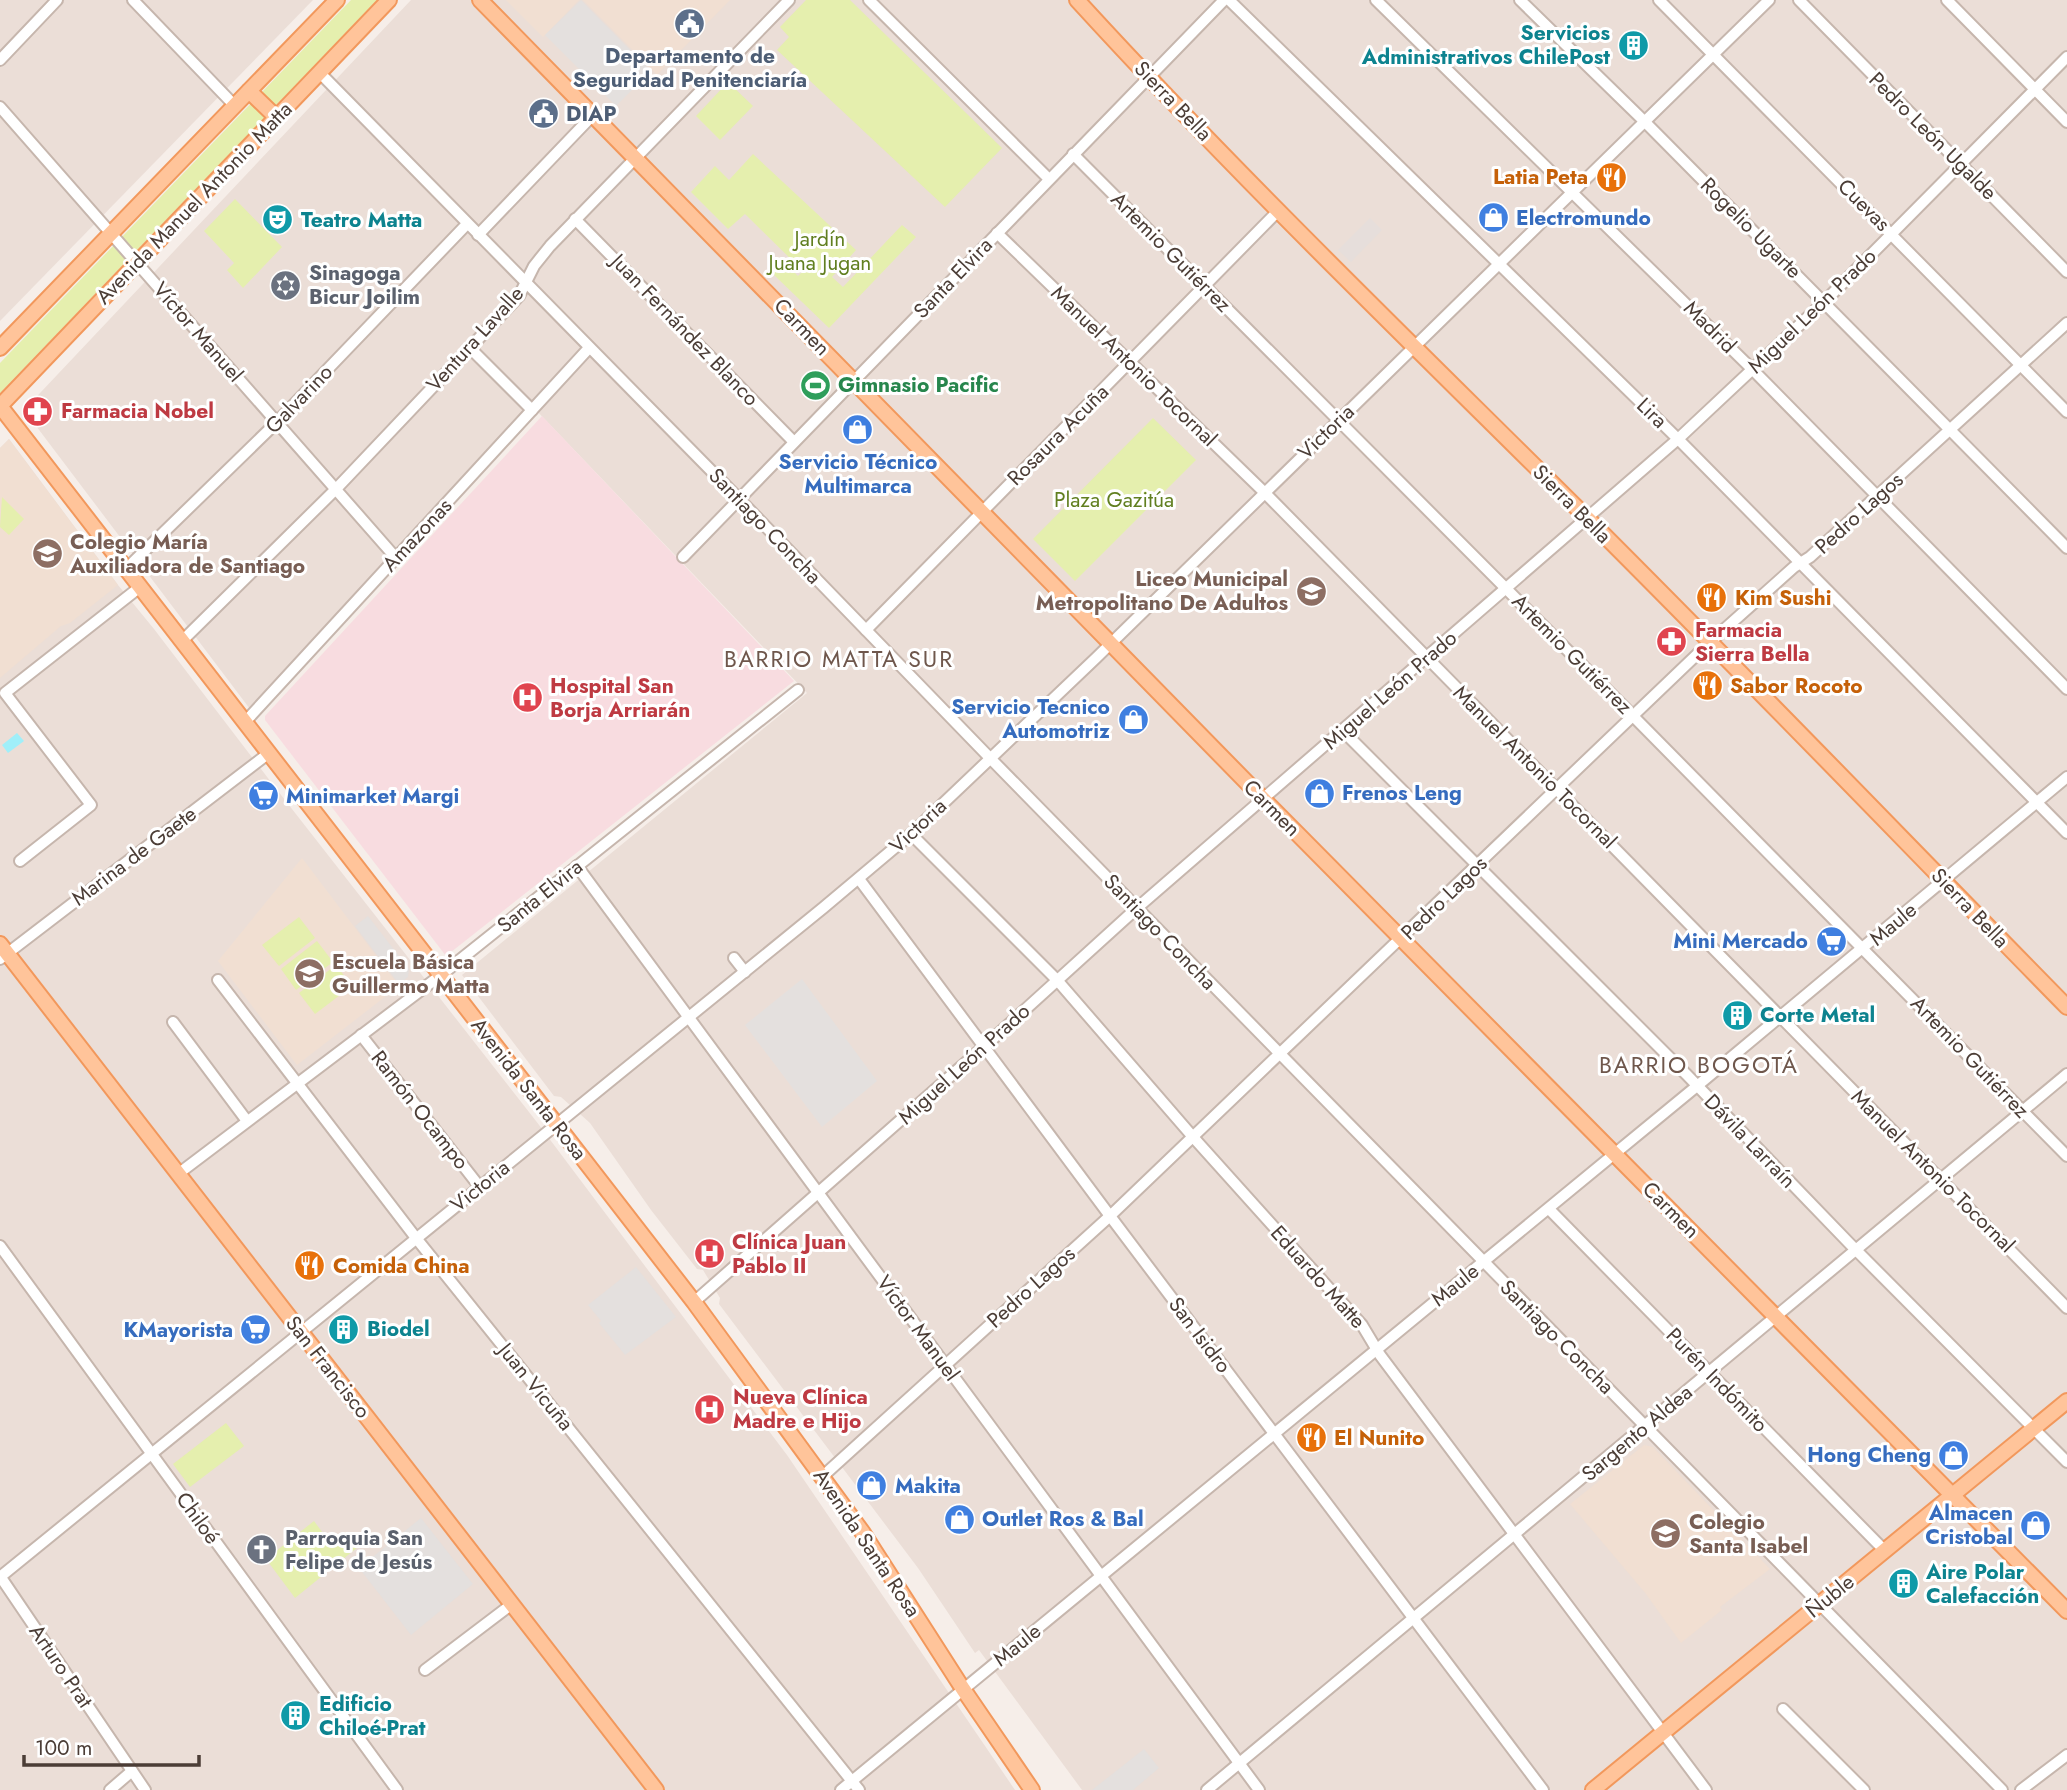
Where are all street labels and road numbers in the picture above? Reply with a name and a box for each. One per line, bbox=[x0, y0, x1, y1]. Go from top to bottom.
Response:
street label: Sierra Bella bbox=[1127, 54, 1219, 148]
street label: Pedro León Ugalde bbox=[1862, 65, 2004, 207]
street label: Avenida Manuel Antonio Matta bbox=[89, 95, 299, 311]
street label: Rogelio Ugarte bbox=[1694, 171, 1809, 286]
street label: Cuevas bbox=[1831, 172, 1897, 238]
street label: Artemio Gutiérrez bbox=[1104, 185, 1238, 319]
street label: Santa Elvira bbox=[907, 231, 999, 325]
street label: Miguel León Prado bbox=[1741, 242, 1883, 380]
street label: Juan Fernández Blanco bbox=[602, 245, 766, 413]
street label: Víctor Manuel bbox=[146, 275, 250, 389]
street label: Ventura Lavalle bbox=[419, 279, 531, 398]
street label: Manuel Antonio Tocornal bbox=[1044, 279, 1224, 453]
street label: Carmen bbox=[767, 291, 837, 363]
street label: Madrid bbox=[1677, 294, 1743, 360]
street label: Galvarino bbox=[258, 358, 340, 440]
street label: Rosaura Acuña bbox=[1001, 378, 1115, 492]
street label: Lira bbox=[1630, 391, 1674, 435]
street label: Victoria bbox=[1291, 397, 1361, 467]
street label: Sierra Bella bbox=[1526, 458, 1618, 550]
street label: Santiago Concha bbox=[702, 461, 828, 591]
street label: Pedro Lagos bbox=[1808, 465, 1910, 561]
street label: Amazonas bbox=[375, 492, 459, 578]
street label: Artemio Gutiérrez bbox=[1505, 587, 1639, 721]
street label: Miguel León Prado bbox=[1317, 623, 1463, 757]
street label: Manuel Antonio Tocornal bbox=[1446, 678, 1624, 856]
street label: Carmen bbox=[1237, 773, 1307, 843]
street label: Victoria bbox=[883, 792, 953, 860]
street label: Marina de Gaete bbox=[65, 799, 203, 913]
street label: Pedro Lagos bbox=[1394, 849, 1494, 947]
street label: Santa Elvira bbox=[491, 852, 589, 940]
street label: Sierra Bella bbox=[1924, 861, 2016, 955]
street label: Santiago Concha bbox=[1097, 867, 1223, 997]
street label: Maule bbox=[1863, 895, 1923, 953]
street label: Artemio Gutiérrez bbox=[1904, 989, 2036, 1125]
street label: Miguel León Prado bbox=[891, 997, 1037, 1131]
street label: Avenida Santa Rosa bbox=[464, 1011, 594, 1167]
street label: Ramón Ocampo bbox=[364, 1044, 476, 1176]
street label: Manuel Antonio Tocornal bbox=[1844, 1082, 2022, 1260]
street label: Dávila Larraín bbox=[1697, 1087, 1803, 1195]
street label: Victoria bbox=[444, 1153, 516, 1219]
street label: Carmen bbox=[1636, 1175, 1706, 1245]
street label: Eduardo Matte bbox=[1263, 1219, 1373, 1335]
street label: Pedro Lagos bbox=[980, 1239, 1082, 1335]
street label: Maule bbox=[1425, 1256, 1485, 1314]
street label: Víctor Manuel bbox=[869, 1269, 967, 1387]
street label: Santiago Concha bbox=[1493, 1273, 1621, 1401]
street label: San Isidro bbox=[1161, 1291, 1239, 1379]
street label: San Francisco bbox=[278, 1309, 378, 1425]
street label: Purén Indómito bbox=[1659, 1321, 1775, 1439]
street label: Juan Vicuña bbox=[489, 1334, 581, 1437]
street label: Sargento Aldea bbox=[1575, 1378, 1699, 1488]
street label: Avenida Santa Rosa bbox=[806, 1463, 928, 1623]
street label: Chiloé bbox=[169, 1486, 227, 1550]
street label: Ñuble bbox=[1799, 1567, 1861, 1625]
street label: Maule bbox=[987, 1616, 1047, 1674]
street label: Arturo Prat bbox=[22, 1618, 100, 1714]

